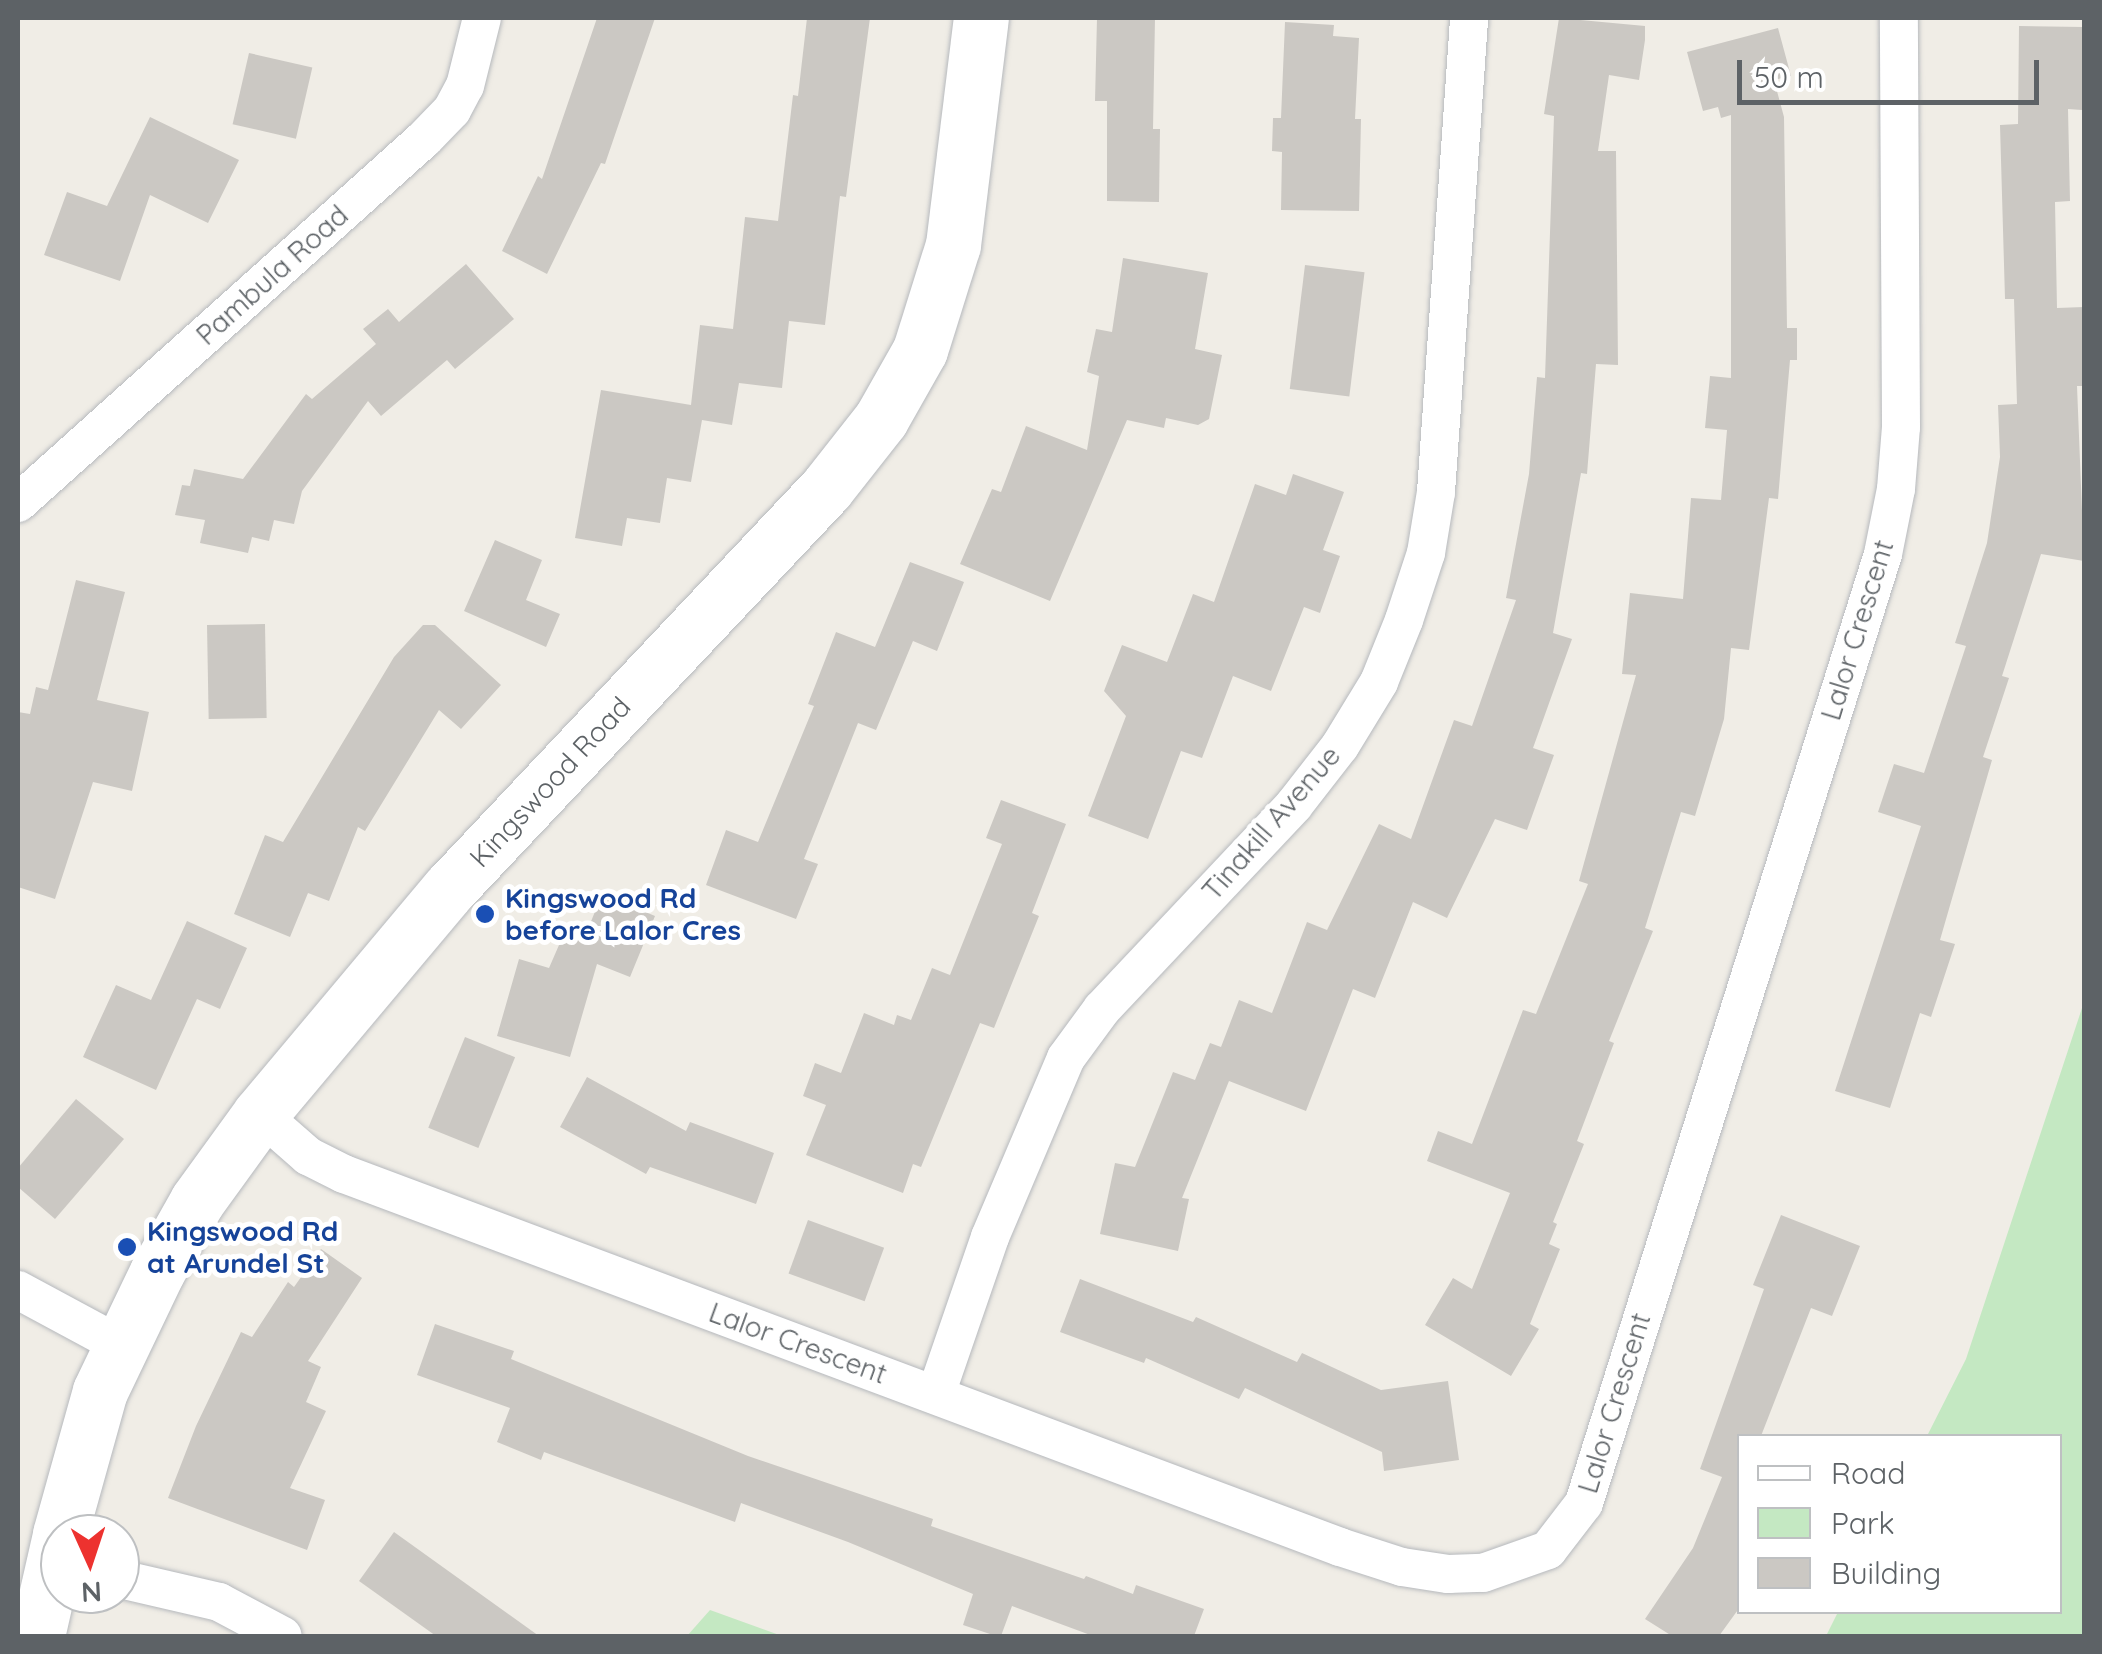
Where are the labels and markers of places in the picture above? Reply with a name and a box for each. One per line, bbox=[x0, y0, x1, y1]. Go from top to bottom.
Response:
place label: Kingswood Rd before Lalor Cres bbox=[505, 881, 741, 947]
marker: Kingswood Rd before Lalor Cres bbox=[474, 903, 496, 925]
place label: Kingswood Rd at Arundel St bbox=[147, 1214, 338, 1280]
marker: Kingswood Rd at Arundel St bbox=[116, 1236, 138, 1258]

